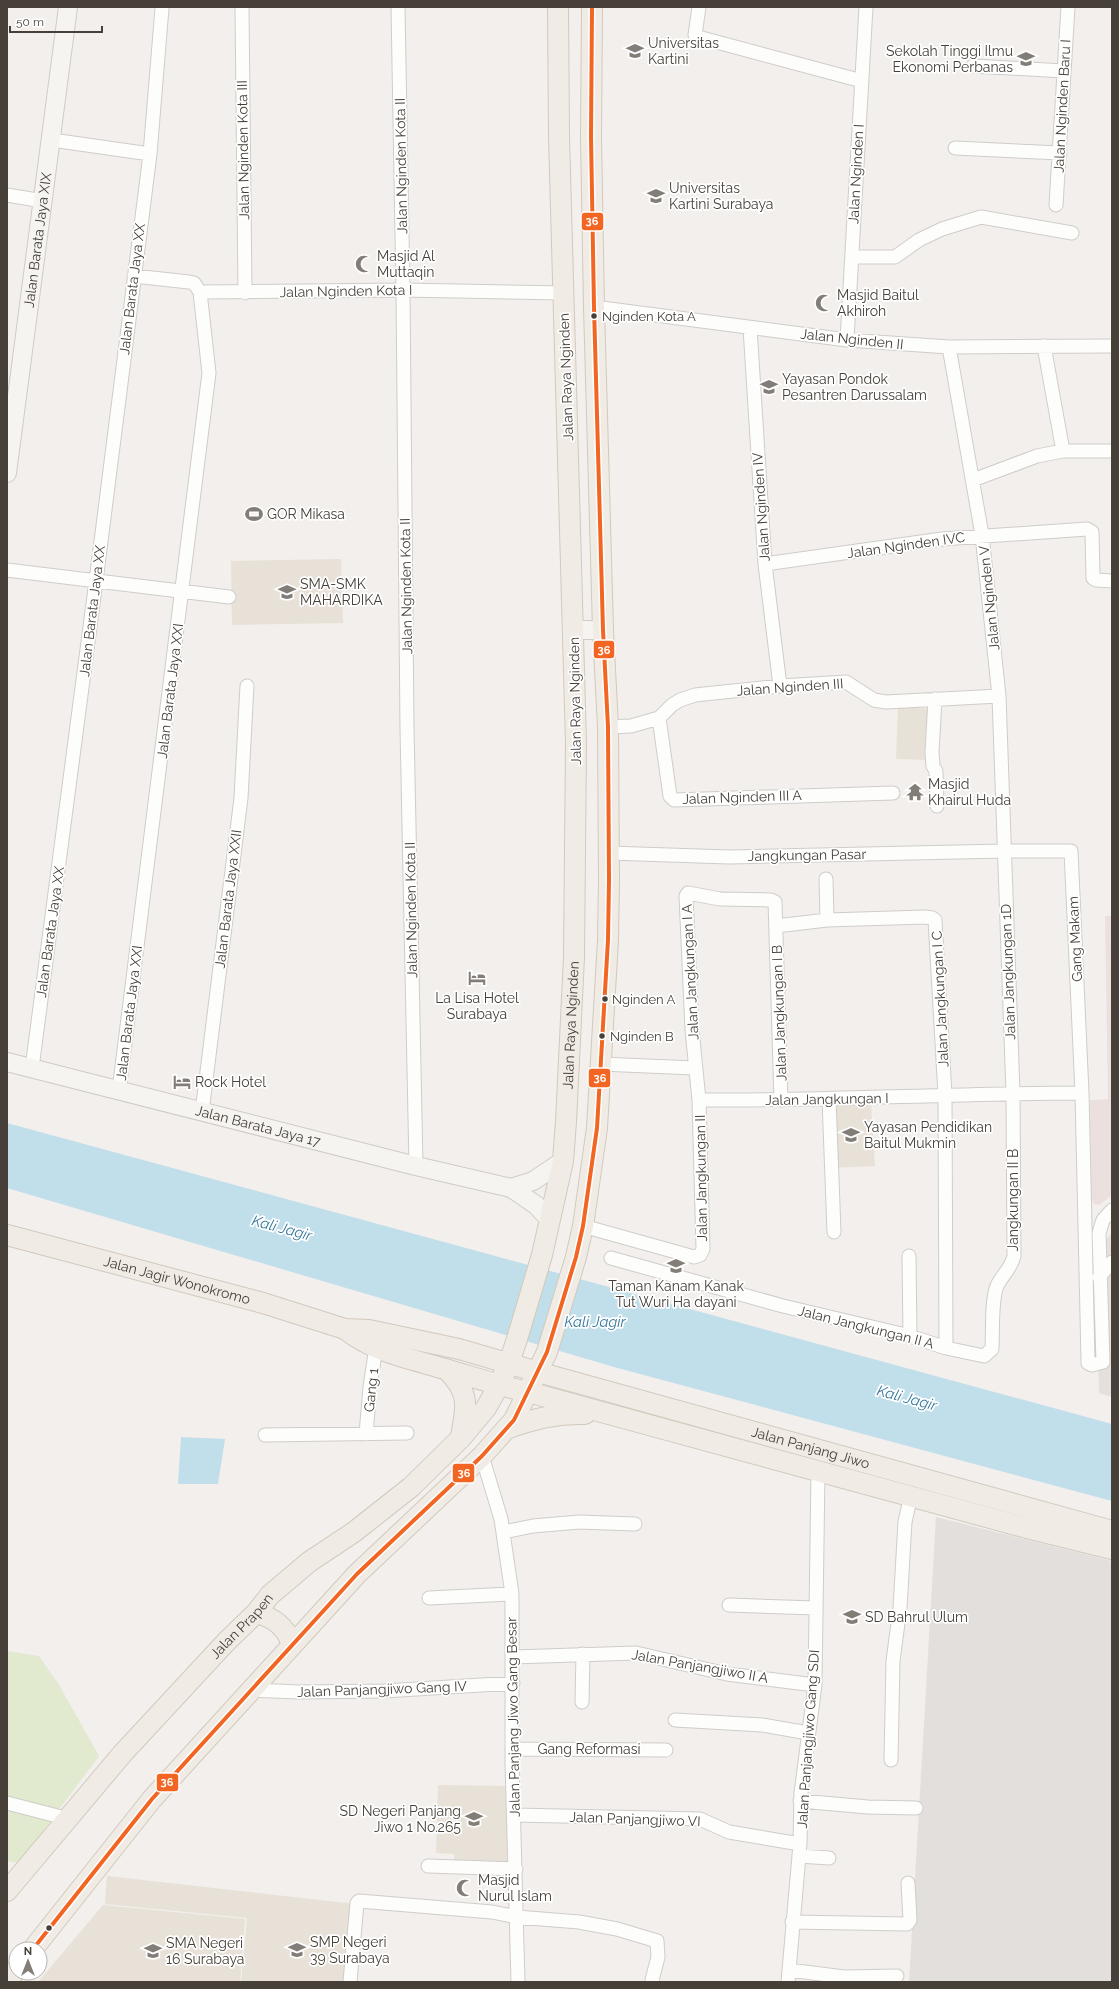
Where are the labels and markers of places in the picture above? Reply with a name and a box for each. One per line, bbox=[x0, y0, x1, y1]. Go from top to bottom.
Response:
place label: Universitas Kartini bbox=[648, 35, 719, 67]
school or university icon: Universitas Kartini bbox=[625, 41, 645, 61]
place label: Sekolah Tinggi Ilmu Ekonomi Perbanas bbox=[886, 43, 1013, 75]
school or university icon: Sekolah Tinggi Ilmu Ekonomi Perbanas bbox=[1016, 49, 1036, 69]
place label: Universitas Kartini Surabaya bbox=[669, 180, 773, 212]
school or university icon: Universitas Kartini Surabaya bbox=[646, 186, 666, 206]
place label: Masjid Al Muttaqin bbox=[377, 248, 435, 280]
mosque icon: Masjid Al Muttaqin bbox=[354, 254, 374, 274]
place label: Masjid Baitul Akhiroh bbox=[837, 287, 919, 319]
mosque icon: Masjid Baitul Akhiroh bbox=[814, 293, 834, 313]
place label: Nginden Kota A bbox=[602, 309, 696, 324]
marker: Nginden Kota A bbox=[589, 311, 599, 321]
place label: Yayasan Pondok Pesantren Darussalam bbox=[782, 371, 927, 403]
school or university icon: Yayasan Pondok Pesantren Darussalam bbox=[759, 377, 779, 397]
sports icon: GOR Mikasa bbox=[244, 504, 264, 524]
place label: GOR Mikasa bbox=[267, 506, 345, 522]
place label: SMA-SMK MAHARDIKA bbox=[300, 576, 383, 608]
school or university icon: SMA-SMK MAHARDIKA bbox=[277, 582, 297, 602]
place label: Masjid Khairul Huda bbox=[928, 776, 1011, 808]
temple icon: Masjid Khairul Huda bbox=[905, 782, 925, 802]
hotel icon: La Lisa Hotel Surabaya bbox=[467, 968, 487, 988]
place label: La Lisa Hotel Surabaya bbox=[435, 990, 519, 1022]
place label: Nginden A bbox=[612, 992, 676, 1007]
marker: Nginden A bbox=[600, 994, 610, 1004]
place label: Nginden B bbox=[610, 1029, 674, 1044]
marker: Nginden B bbox=[597, 1031, 607, 1041]
hotel icon: Rock Hotel bbox=[172, 1072, 192, 1092]
place label: Rock Hotel bbox=[195, 1074, 266, 1090]
place label: Yayasan Pendidikan Baitul Mukmin bbox=[864, 1119, 992, 1151]
school or university icon: Yayasan Pendidikan Baitul Mukmin bbox=[841, 1125, 861, 1145]
school or university icon: Taman Kanam Kanak Tut Wuri Ha dayani bbox=[666, 1256, 686, 1276]
place label: Taman Kanam Kanak Tut Wuri Ha dayani bbox=[608, 1278, 744, 1310]
school or university icon: SD Bahrul Ulum bbox=[842, 1607, 862, 1627]
place label: SD Bahrul Ulum bbox=[865, 1609, 968, 1625]
place label: SD Negeri Panjang Jiwo 1 No.265 bbox=[340, 1803, 461, 1835]
school or university icon: SD Negeri Panjang Jiwo 1 No.265 bbox=[464, 1809, 484, 1829]
place label: Masjid Nurul Islam bbox=[478, 1872, 552, 1904]
mosque icon: Masjid Nurul Islam bbox=[455, 1878, 475, 1898]
unlabelled marker bbox=[44, 1923, 54, 1933]
place label: SMP Negeri 39 Surabaya bbox=[310, 1934, 390, 1966]
place label: SMA Negeri 16 Surabaya bbox=[166, 1935, 244, 1967]
school or university icon: SMP Negeri 39 Surabaya bbox=[287, 1940, 307, 1960]
school or university icon: SMA Negeri 16 Surabaya bbox=[143, 1941, 163, 1961]

